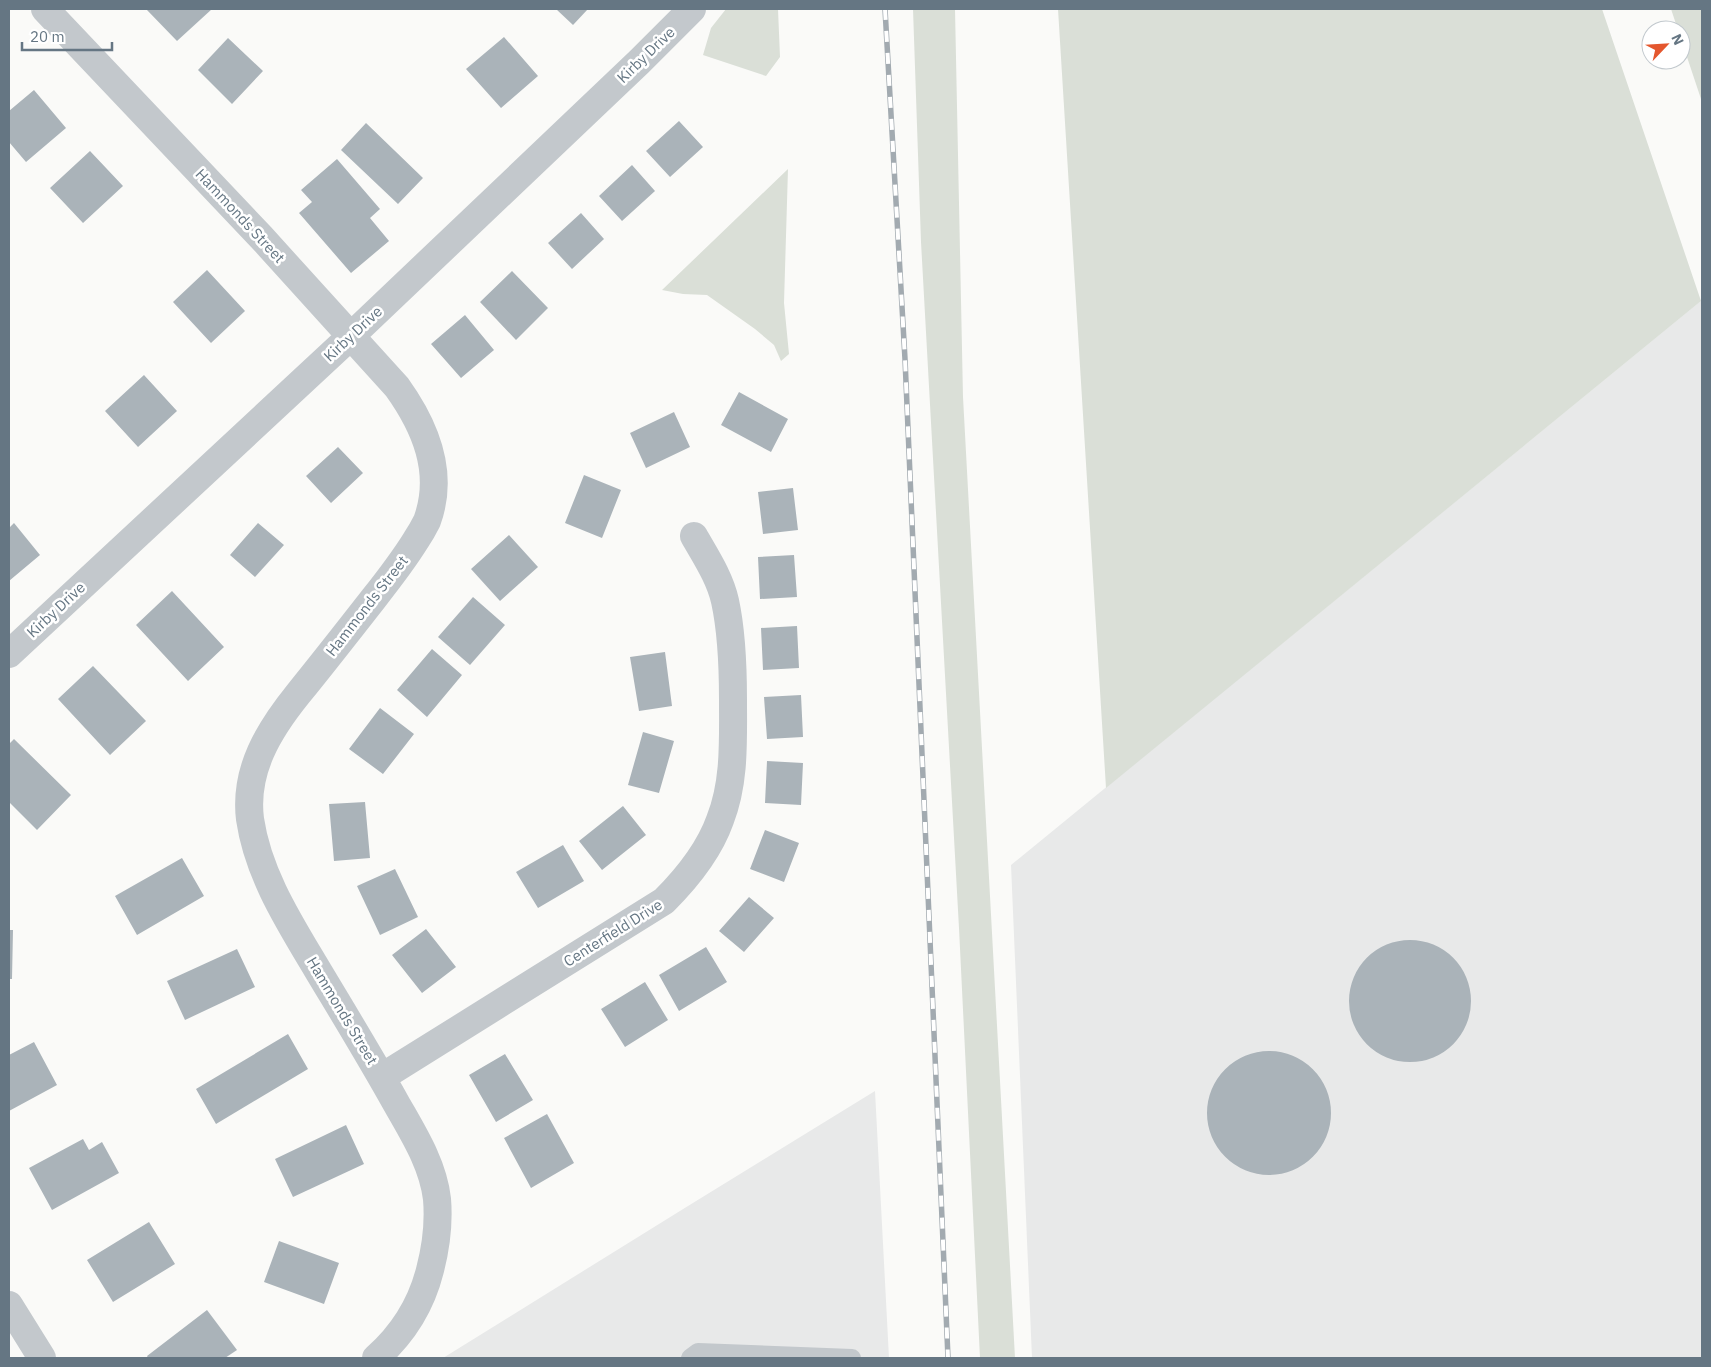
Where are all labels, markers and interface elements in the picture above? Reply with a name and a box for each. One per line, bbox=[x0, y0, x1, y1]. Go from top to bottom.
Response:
scale bar bbox=[22, 20, 112, 52]
north arrow bbox=[1641, 20, 1691, 70]
street label: Kirby Drive bbox=[613, 22, 679, 87]
text: 20 m bbox=[30, 27, 65, 46]
text: N bbox=[1667, 31, 1688, 48]
street label: Hammonds Street bbox=[192, 164, 289, 267]
street label: Kirby Drive bbox=[319, 302, 386, 366]
street label: Hammonds Street bbox=[321, 552, 412, 660]
street label: Kirby Drive bbox=[22, 578, 89, 642]
street label: Centerfield Drive bbox=[560, 895, 666, 971]
street label: Hammonds Street bbox=[303, 953, 382, 1068]

